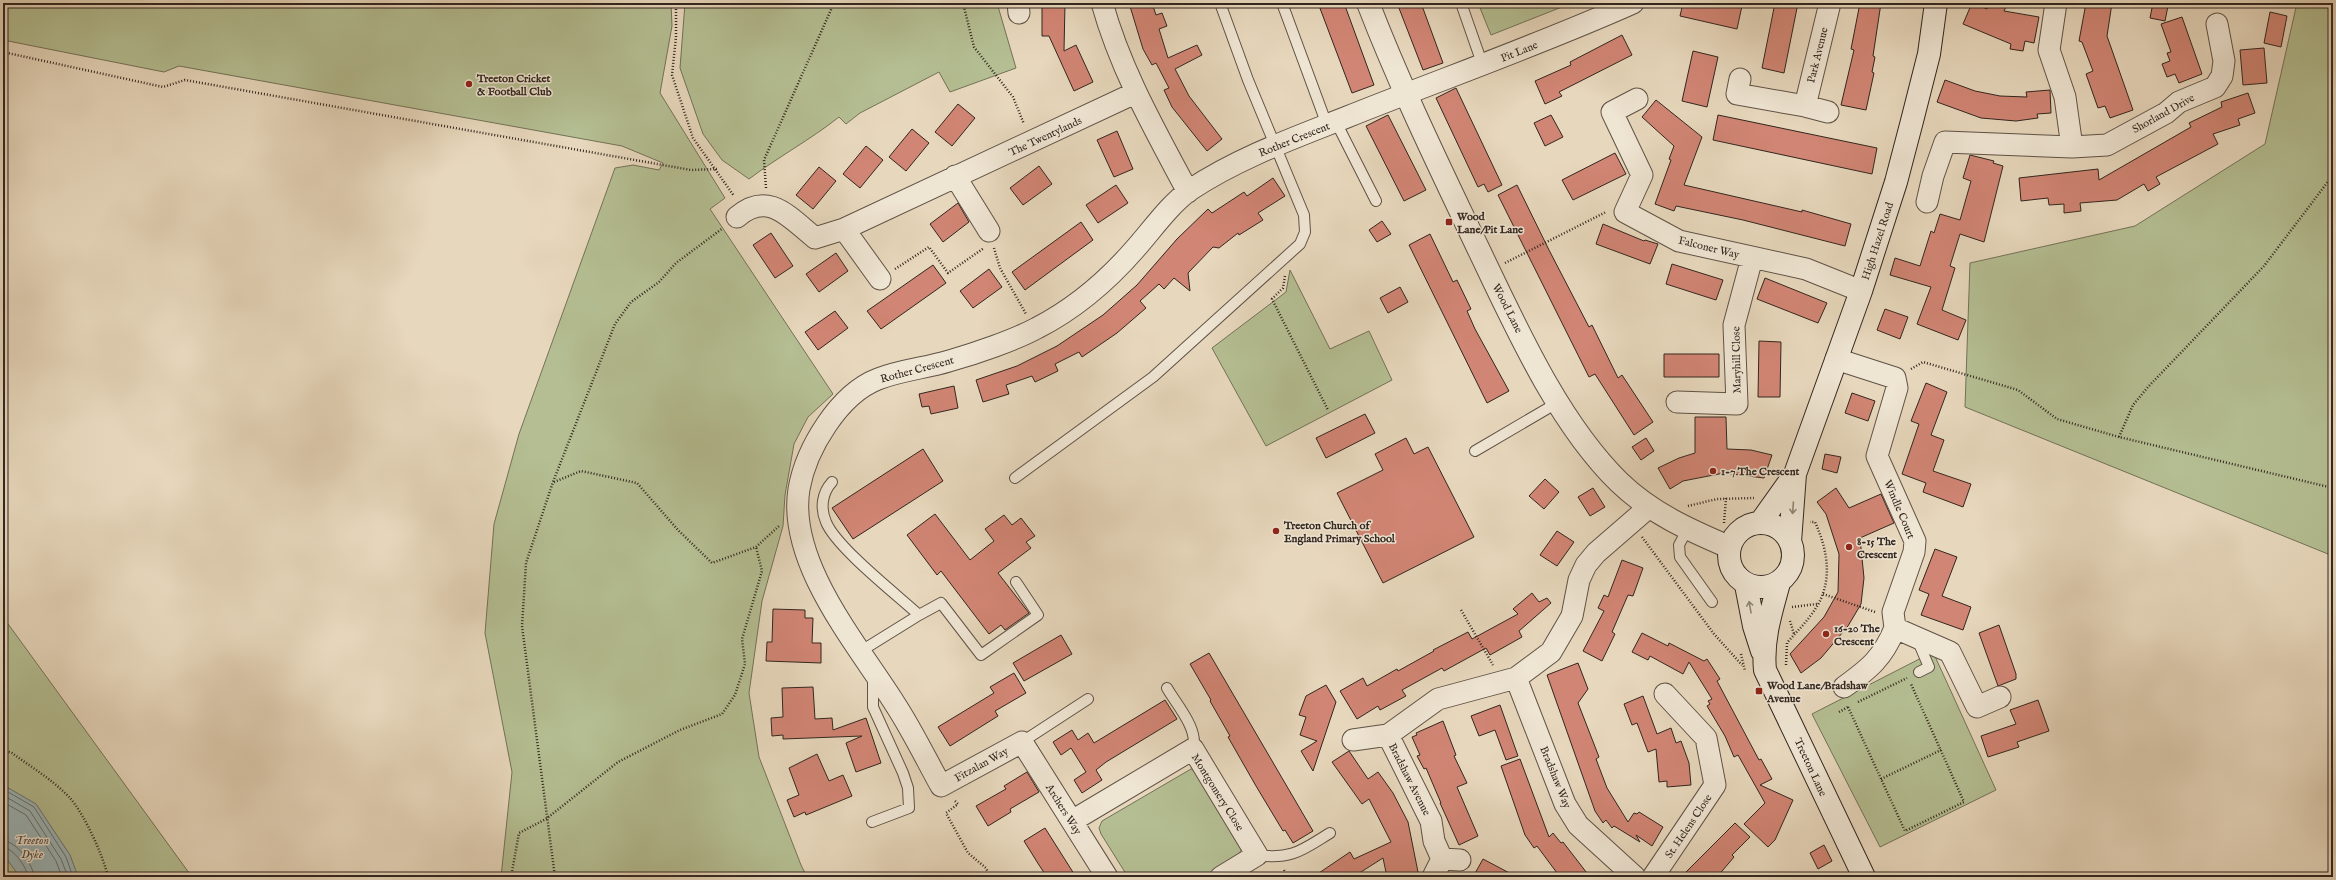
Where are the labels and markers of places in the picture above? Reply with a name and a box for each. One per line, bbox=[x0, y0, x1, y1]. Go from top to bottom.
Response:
place label: Treeton Cricket & Football Club bbox=[476, 72, 552, 99]
marker: Treeton Cricket & Football Club bbox=[464, 79, 474, 89]
place label: Wood Lane/Pit Lane bbox=[1456, 210, 1523, 237]
marker: Wood Lane/Pit Lane bbox=[1444, 217, 1454, 227]
place label: 1-7 The Crescent bbox=[1721, 465, 1799, 479]
marker: 1-7 The Crescent bbox=[1708, 466, 1718, 476]
place label: Treeton Church of England Primary School bbox=[1283, 519, 1396, 546]
marker: Treeton Church of England Primary School bbox=[1271, 526, 1281, 536]
place label: 8-15 The Crescent bbox=[1857, 535, 1897, 562]
marker: 8-15 The Crescent bbox=[1844, 542, 1854, 552]
place label: 16-20 The Crescent bbox=[1834, 622, 1880, 649]
marker: 16-20 The Crescent bbox=[1821, 629, 1831, 639]
place label: Wood Lane/Bradshaw Avenue bbox=[1766, 679, 1869, 706]
marker: Wood Lane/Bradshaw Avenue bbox=[1754, 686, 1764, 696]

